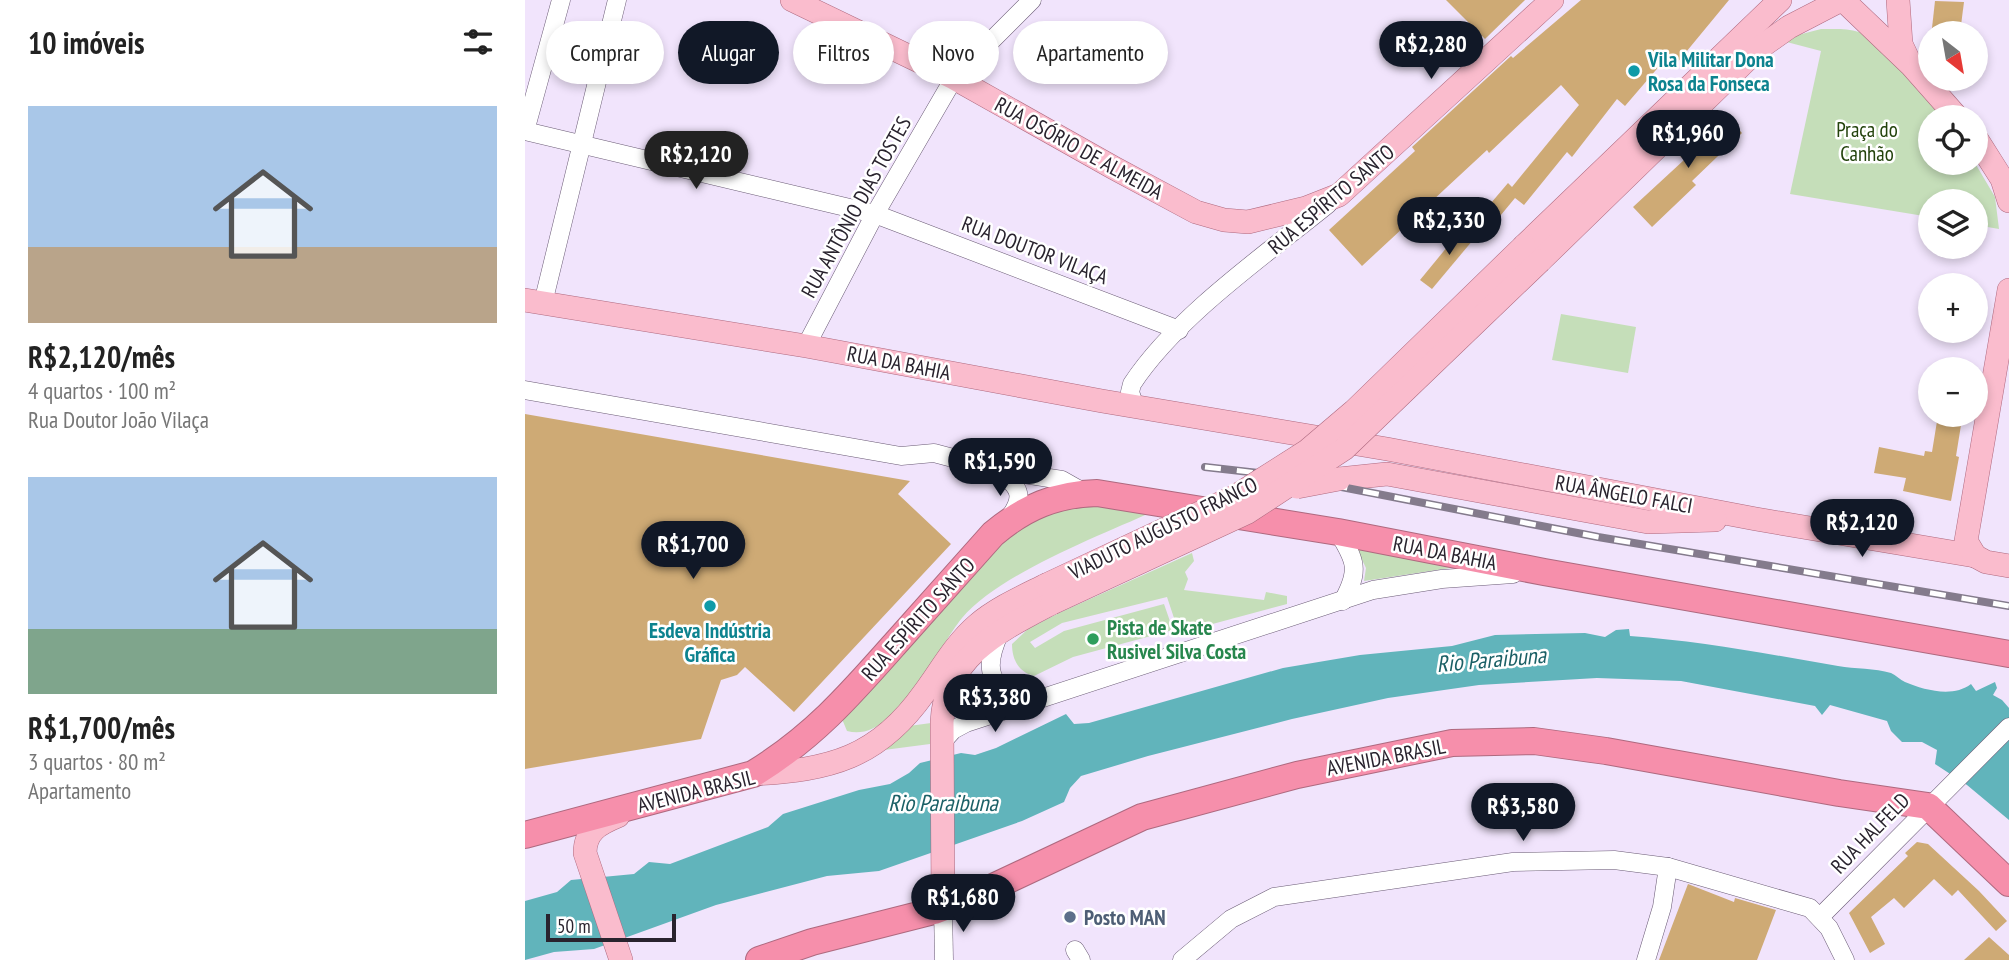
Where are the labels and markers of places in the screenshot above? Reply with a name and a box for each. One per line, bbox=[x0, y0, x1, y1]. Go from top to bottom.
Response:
pin: R$2,280 bbox=[1366, 22, 1496, 81]
place label: Vila Militar Dona Rosa da Fonseca bbox=[1647, 46, 1774, 97]
marker: Vila Militar Dona Rosa da Fonseca bbox=[1626, 63, 1642, 79]
pin: R$1,960 bbox=[1623, 110, 1753, 170]
pin: R$2,120 bbox=[631, 132, 761, 191]
pin: R$2,330 bbox=[1384, 198, 1514, 257]
pin: R$1,590 bbox=[935, 438, 1065, 498]
pin: R$2,120 bbox=[1797, 500, 1927, 559]
pin: R$1,700 bbox=[628, 522, 758, 581]
marker: Esdeva Indústria Gráfica bbox=[702, 598, 718, 614]
place label: Pista de Skate Rusivel Silva Costa bbox=[1107, 614, 1247, 665]
place label: Esdeva Indústria Gráfica bbox=[649, 617, 771, 668]
marker: Pista de Skate Rusivel Silva Costa bbox=[1085, 631, 1101, 647]
pin: R$3,380 bbox=[930, 674, 1060, 734]
pin: R$3,580 bbox=[1458, 784, 1588, 843]
pin: R$1,680 bbox=[898, 874, 1028, 934]
place label: Posto MAN bbox=[1084, 904, 1166, 931]
marker: Posto MAN bbox=[1062, 909, 1078, 925]

